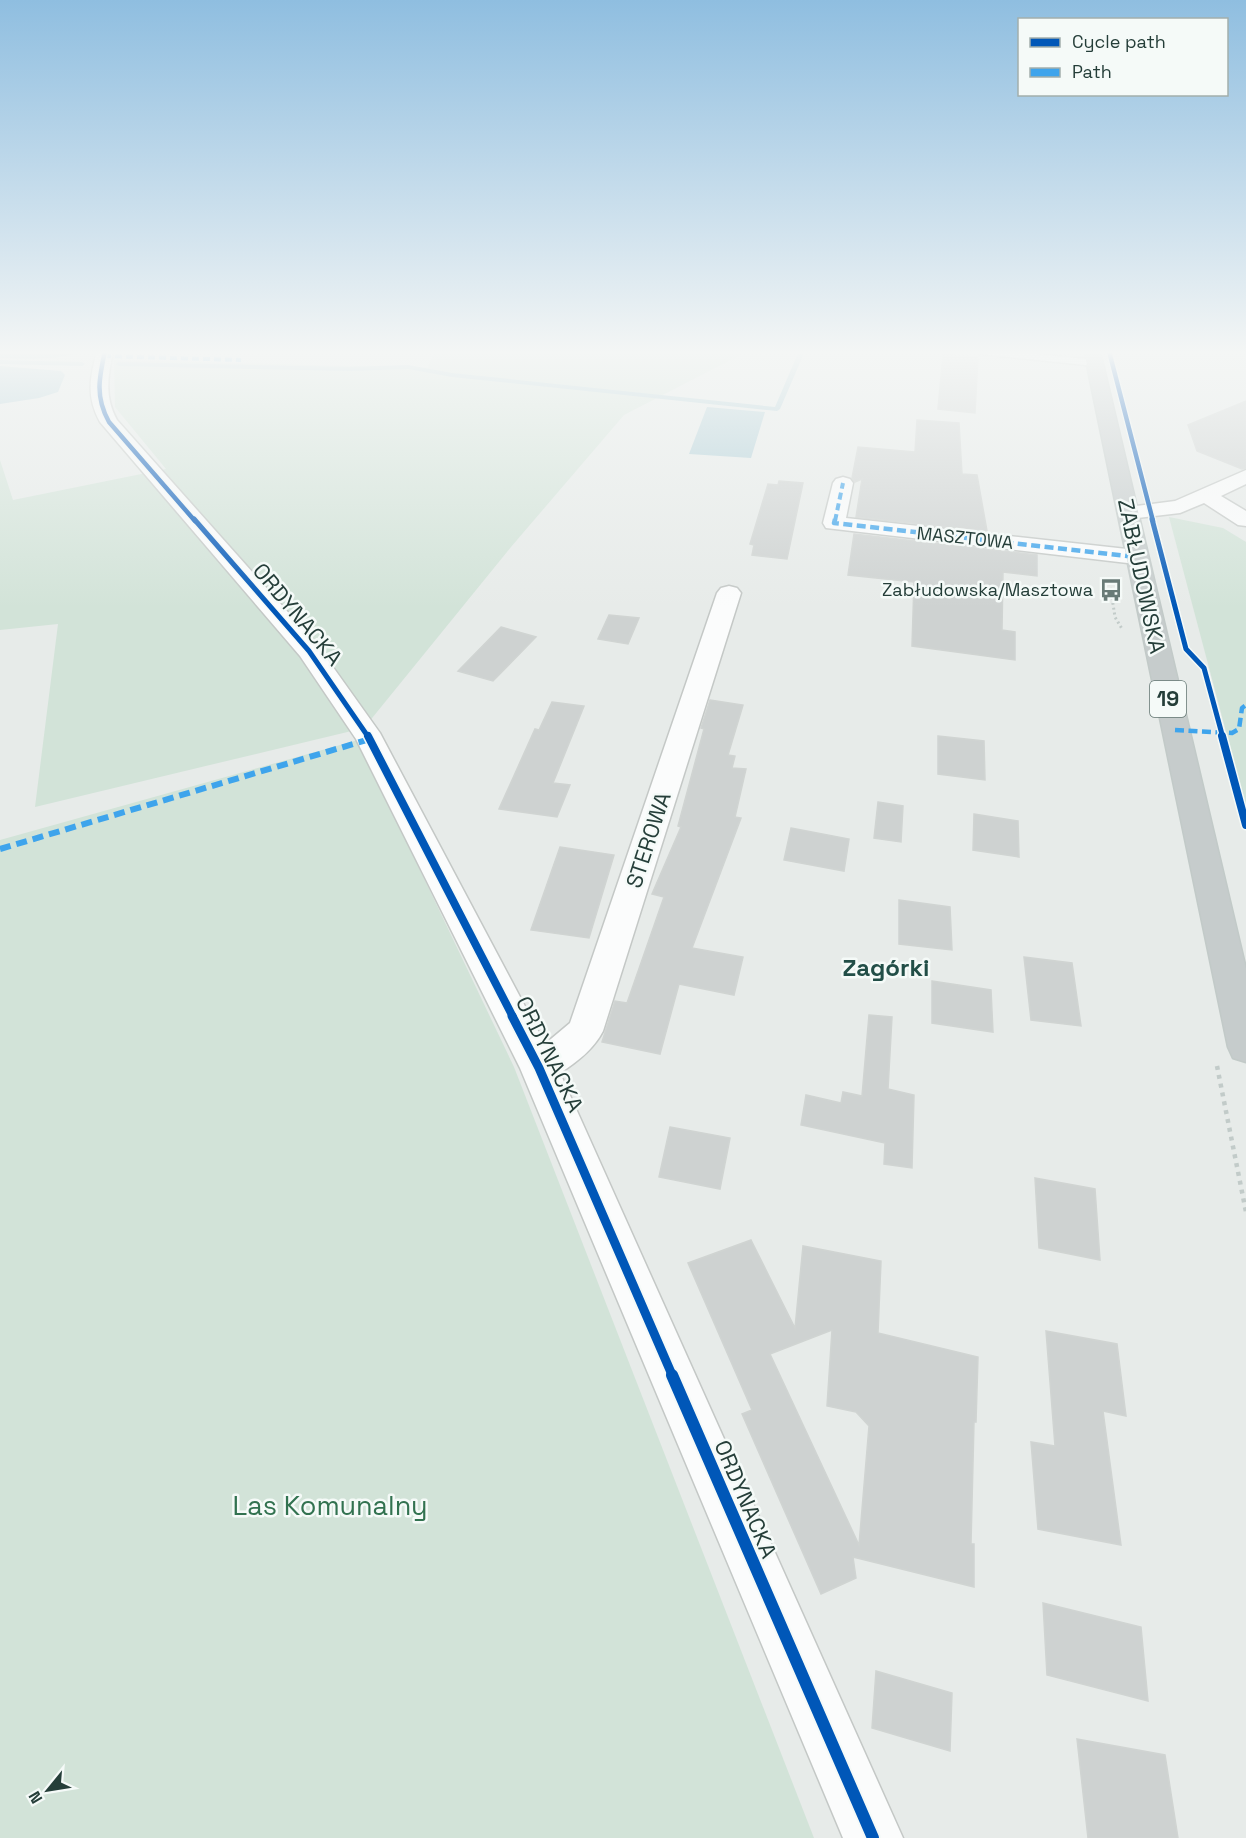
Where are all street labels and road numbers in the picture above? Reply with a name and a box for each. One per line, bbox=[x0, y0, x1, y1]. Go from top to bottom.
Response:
street label: ZABŁUDOWSKA bbox=[1112, 496, 1172, 656]
street label: MASZTOWA bbox=[916, 521, 1014, 554]
street label: ORDYNACKA bbox=[247, 557, 349, 671]
road number: 19 bbox=[1150, 681, 1186, 717]
street label: STEROWA bbox=[619, 788, 677, 891]
street label: ORDYNACKA bbox=[510, 991, 590, 1117]
street label: ORDYNACKA bbox=[709, 1436, 783, 1562]

